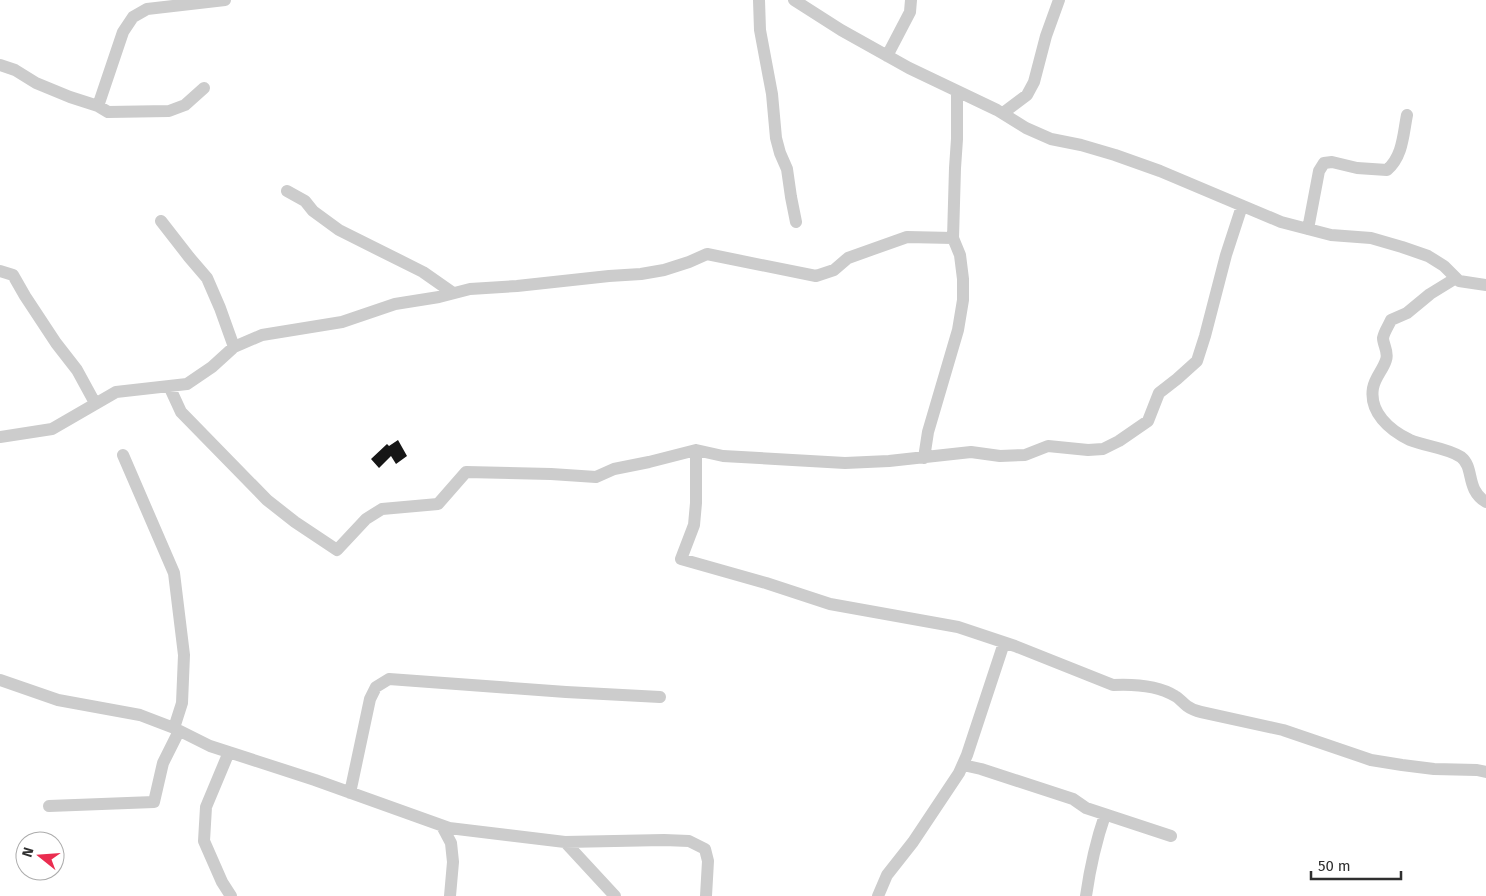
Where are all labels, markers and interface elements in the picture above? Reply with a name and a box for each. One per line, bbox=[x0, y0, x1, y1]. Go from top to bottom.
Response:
north arrow bbox=[15, 831, 65, 881]
text: N bbox=[19, 845, 38, 859]
scale bar bbox=[1311, 848, 1401, 880]
text: 50 m bbox=[1318, 857, 1351, 875]

